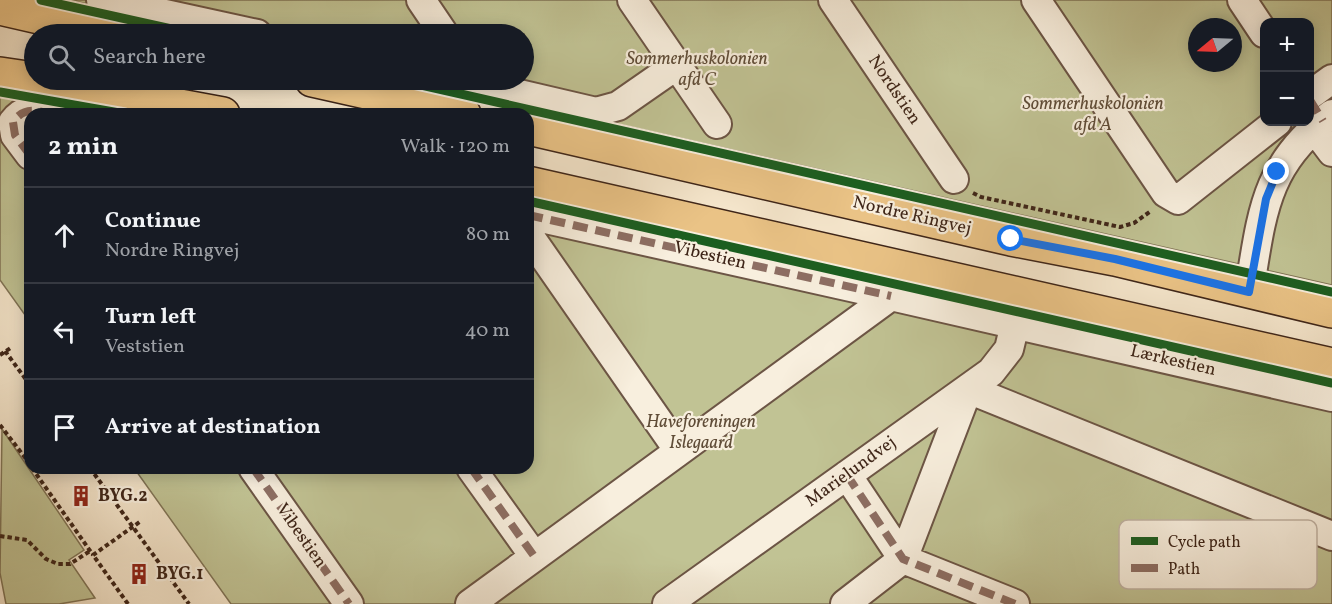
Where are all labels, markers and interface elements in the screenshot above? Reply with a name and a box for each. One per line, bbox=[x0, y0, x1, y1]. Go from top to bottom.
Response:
north arrow bbox=[1188, 18, 1242, 72]
map controls bbox=[1260, 18, 1314, 126]
button: + bbox=[1260, 18, 1314, 72]
search box bbox=[24, 24, 534, 90]
icon: search bbox=[45, 41, 78, 74]
text: Search here bbox=[93, 42, 206, 73]
park label: Sommerhuskolonien afd C bbox=[626, 47, 768, 93]
street label: Nordstien bbox=[861, 50, 927, 130]
button: − bbox=[1260, 72, 1314, 126]
park label: Sommerhuskolonien afd A bbox=[1022, 92, 1164, 138]
text: 2 min bbox=[48, 129, 118, 165]
text: Walk · 120 m bbox=[401, 133, 510, 161]
route end bbox=[1263, 158, 1289, 184]
street label: Nordre Ringvej bbox=[850, 190, 974, 242]
text: Continue bbox=[105, 206, 201, 237]
icon: ahead bbox=[48, 219, 81, 252]
text: 80 m bbox=[466, 221, 510, 249]
route start bbox=[997, 225, 1023, 251]
street label: Vibestien bbox=[671, 236, 749, 277]
text: Nordre Ringvej bbox=[105, 237, 239, 265]
text: Turn left bbox=[105, 302, 196, 333]
icon: left bbox=[48, 315, 81, 348]
text: 40 m bbox=[465, 317, 510, 345]
text: Veststien bbox=[105, 333, 185, 361]
street label: Lærkestien bbox=[1128, 339, 1218, 383]
park label: Haveforeningen Islegaard bbox=[646, 410, 756, 456]
icon: arrive bbox=[48, 411, 81, 444]
text: Arrive at destination bbox=[105, 412, 321, 443]
street label: Marielundvej bbox=[801, 431, 901, 513]
building icon: BYG.2 bbox=[69, 484, 93, 508]
place label: BYG.2 bbox=[98, 484, 148, 509]
street label: Vibestien bbox=[270, 499, 333, 574]
legend bbox=[1119, 520, 1317, 589]
text: Cycle path bbox=[1168, 532, 1241, 554]
text: Path bbox=[1168, 559, 1200, 581]
building icon: BYG.1 bbox=[127, 562, 151, 586]
place label: BYG.1 bbox=[156, 562, 203, 587]

